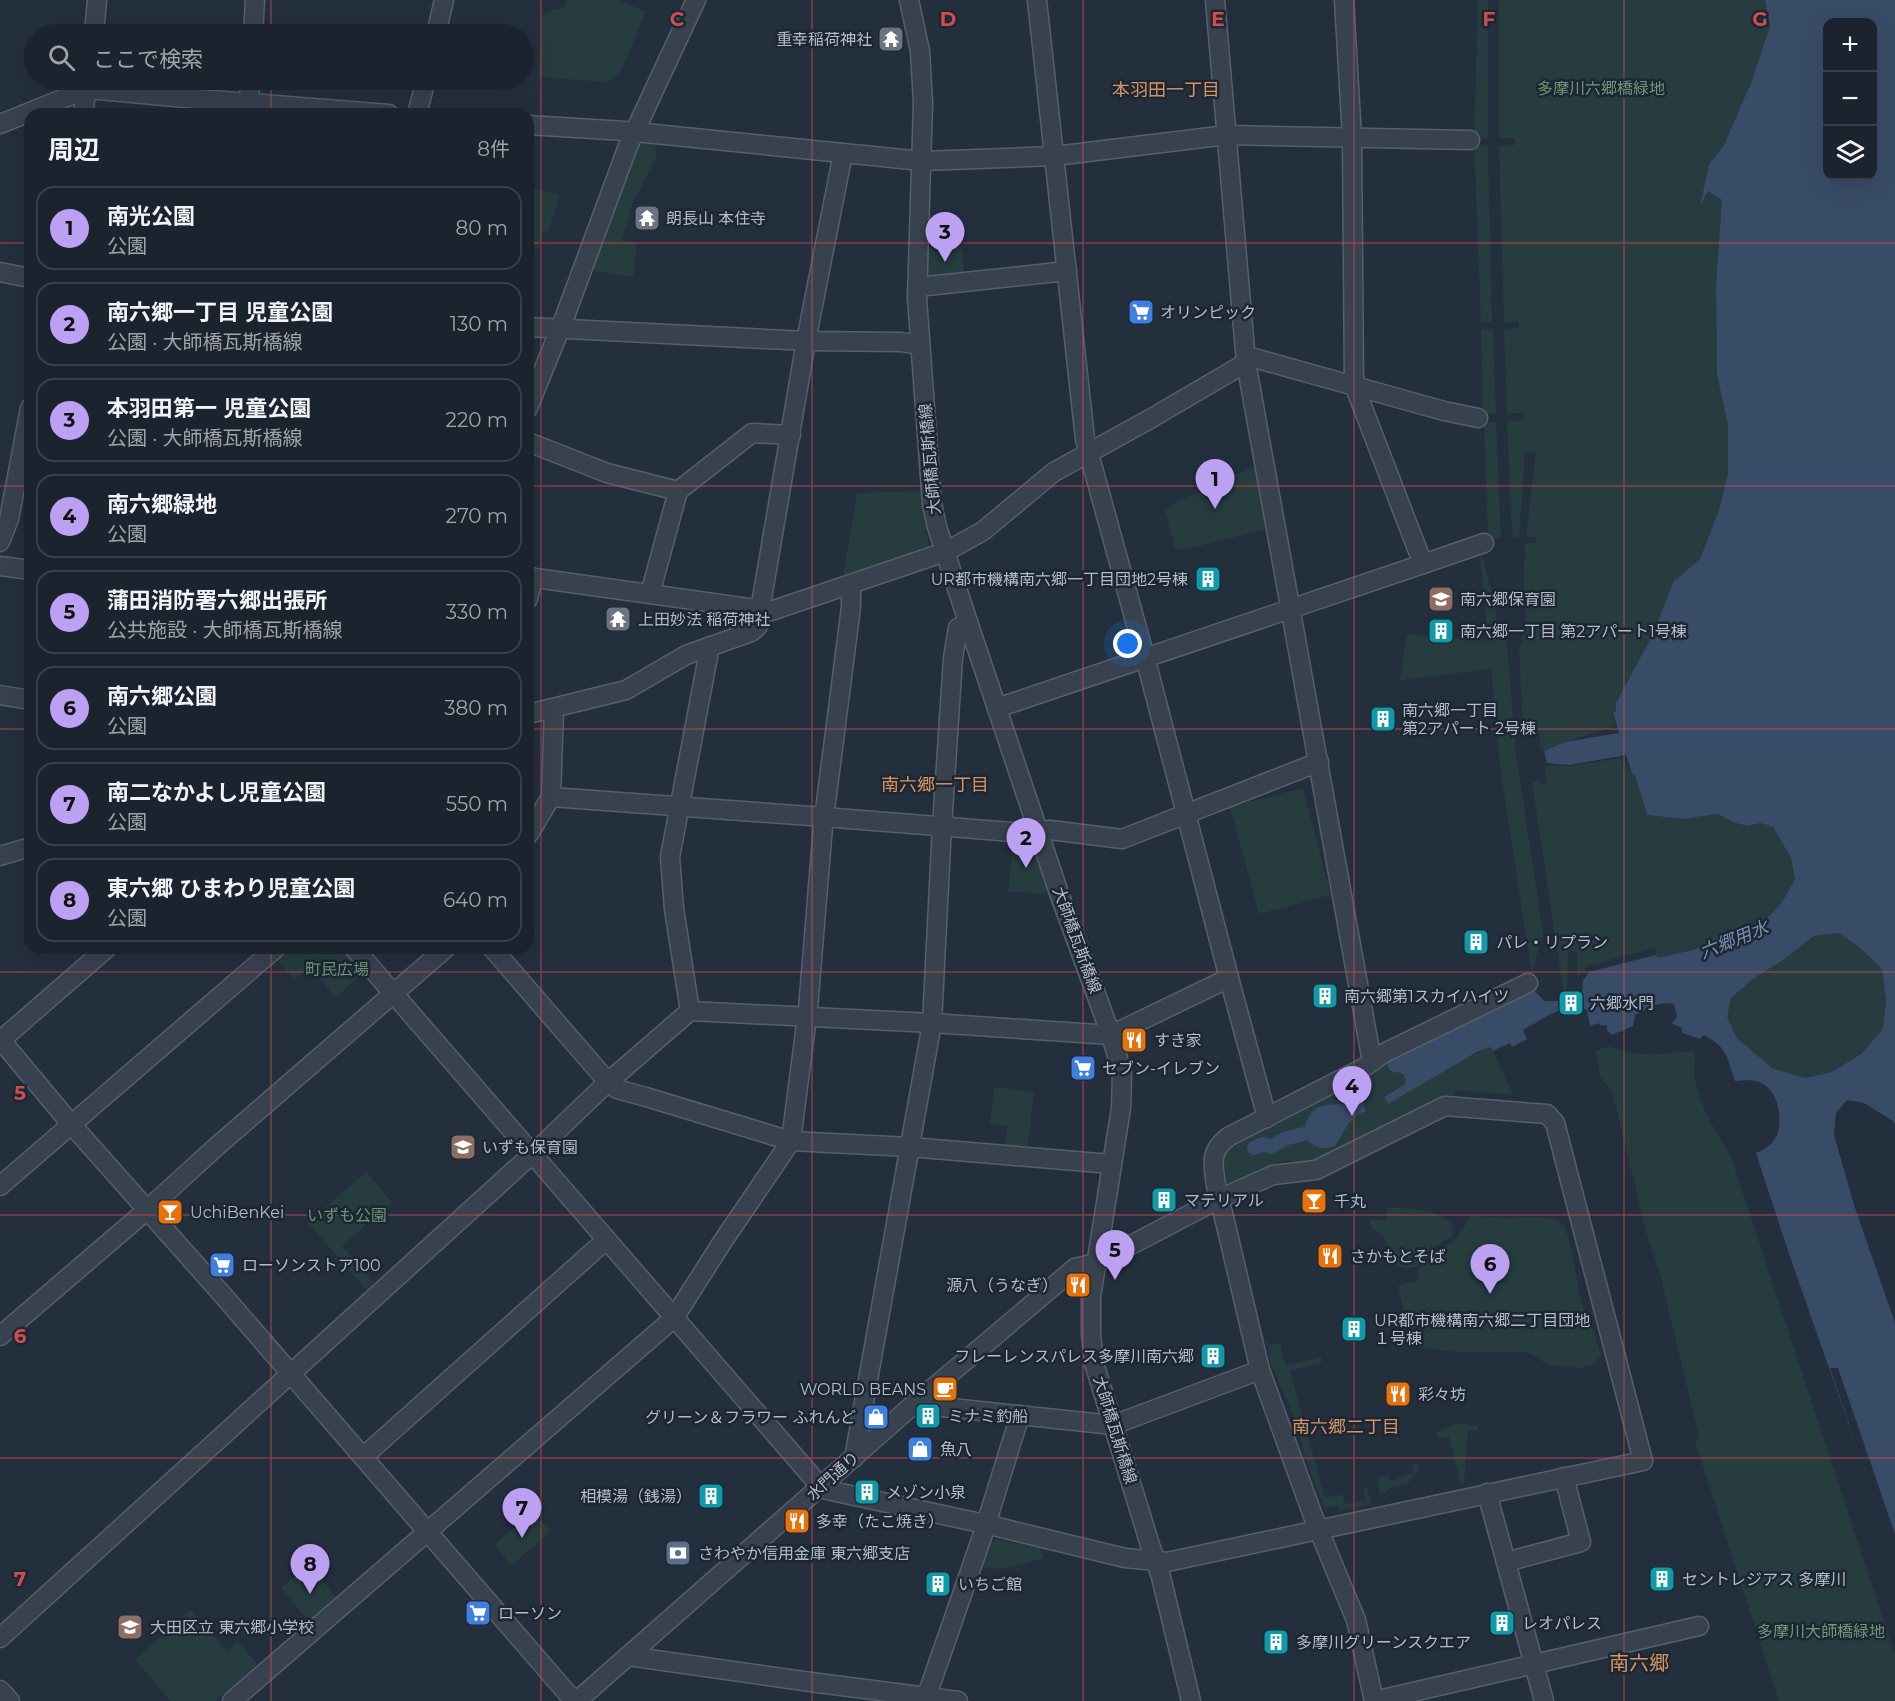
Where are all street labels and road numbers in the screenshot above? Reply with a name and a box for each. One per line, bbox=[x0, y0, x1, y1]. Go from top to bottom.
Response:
street label: 大師橋瓦斯橋線 bbox=[916, 402, 944, 516]
street label: 大師橋瓦斯橋線 bbox=[1049, 884, 1105, 996]
street label: 大師橋瓦斯橋線 bbox=[1090, 1374, 1140, 1486]
street label: 水門通り bbox=[803, 1448, 863, 1504]

